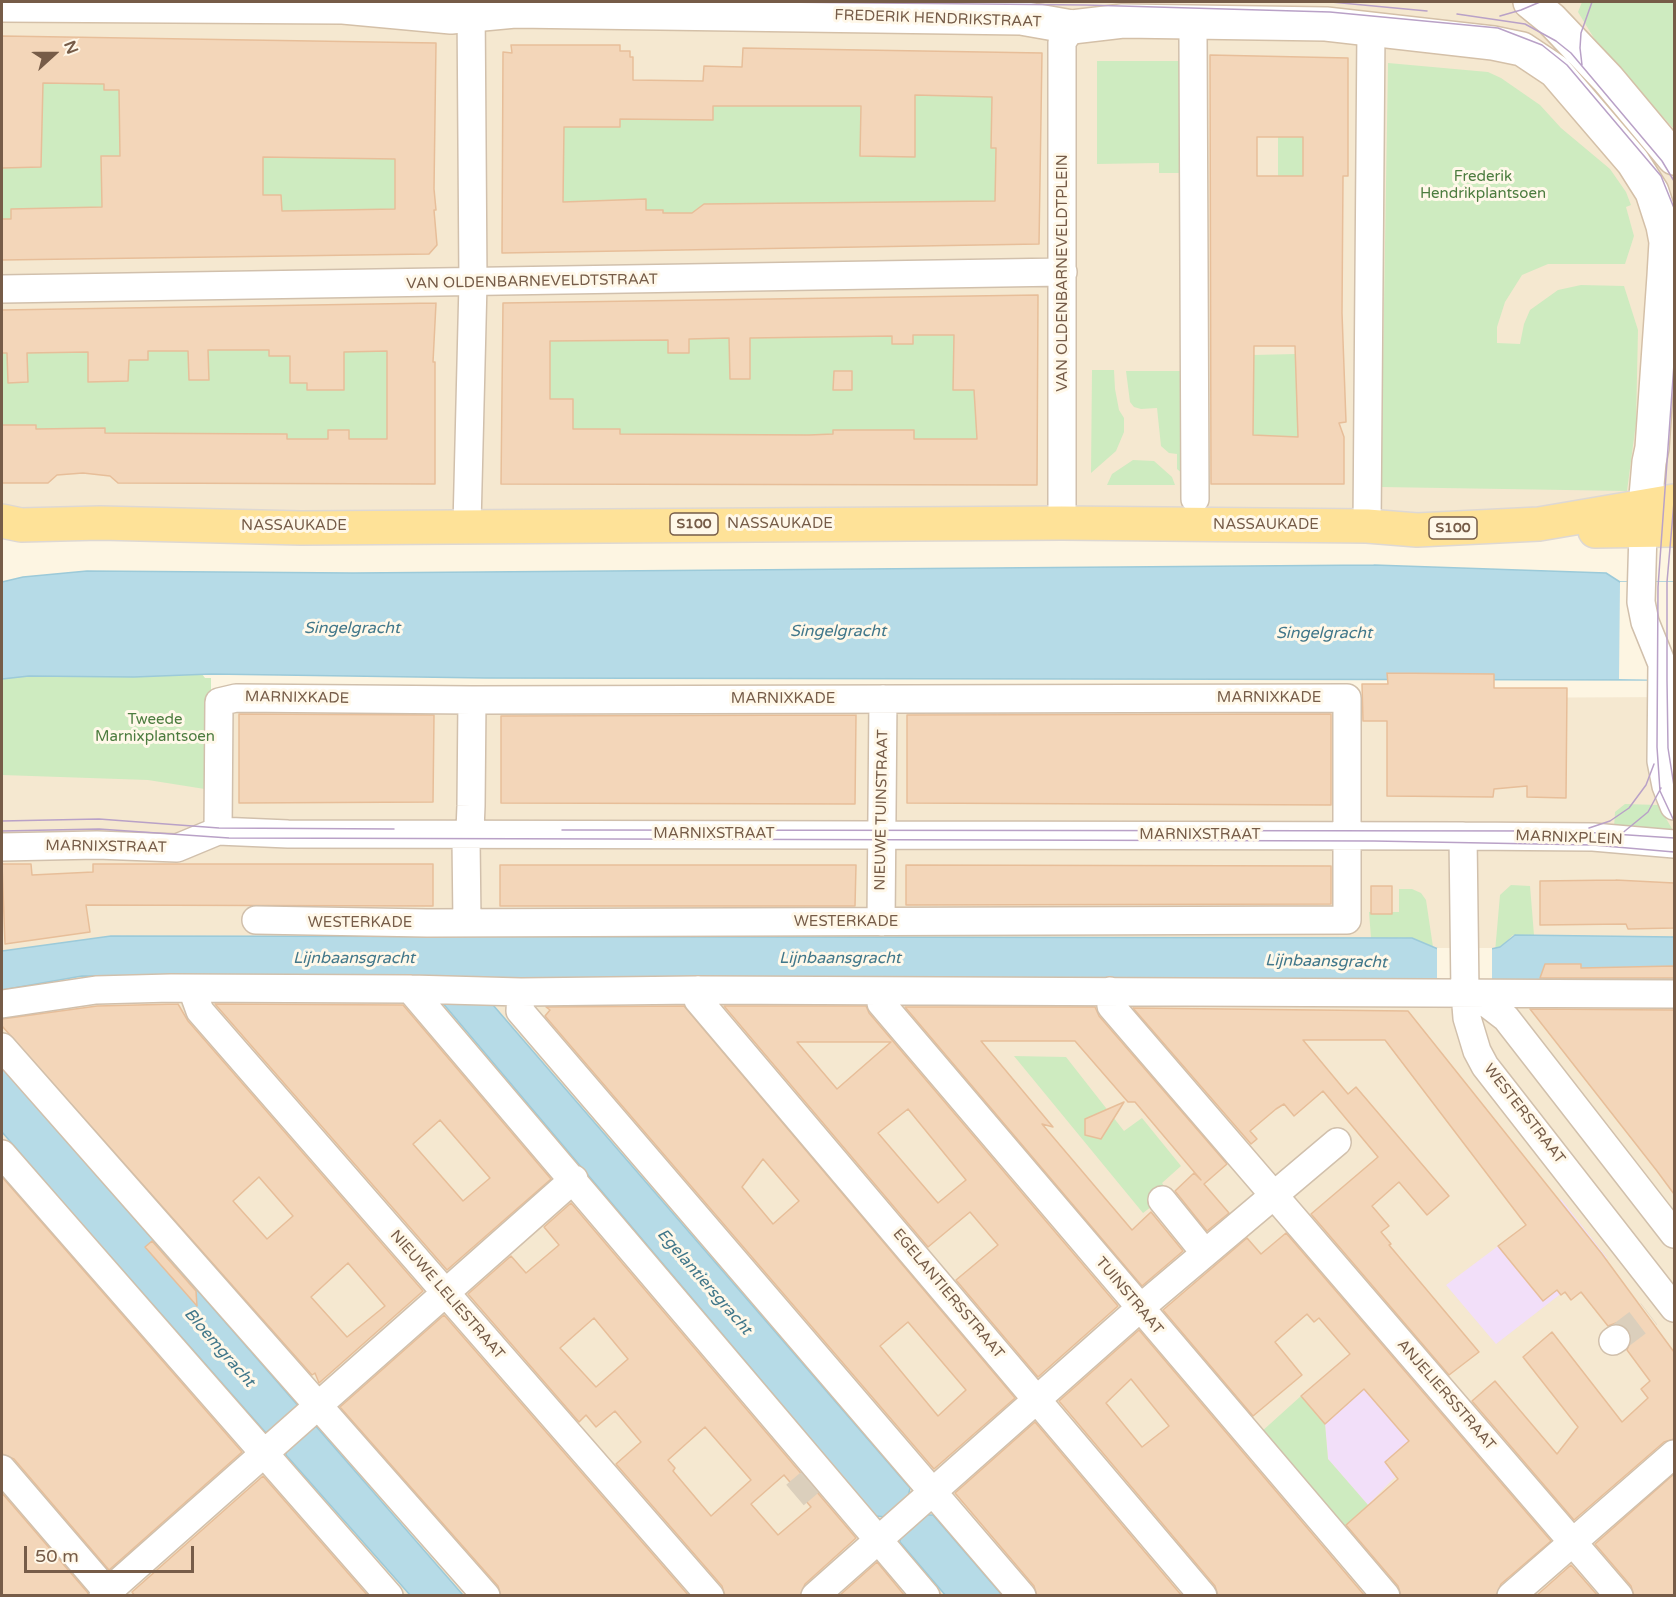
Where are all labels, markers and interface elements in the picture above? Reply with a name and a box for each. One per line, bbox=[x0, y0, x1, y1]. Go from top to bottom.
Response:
street label: FREDERIK HENDRIKSTRAAT bbox=[834, 6, 1042, 32]
north arrow bbox=[24, 24, 84, 84]
text: N bbox=[59, 38, 82, 57]
street label: VAN OLDENBARNEVELDTPLEIN bbox=[1054, 154, 1072, 392]
park label: Frederik Hendrikplantsoen bbox=[1420, 168, 1546, 203]
street label: VAN OLDENBARNEVELDTSTRAAT bbox=[406, 271, 658, 293]
road number: S100 bbox=[670, 513, 718, 535]
street label: NASSAUKADE bbox=[727, 515, 833, 533]
street label: NASSAUKADE bbox=[1213, 516, 1319, 534]
street label: NASSAUKADE bbox=[241, 517, 347, 535]
road number: S100 bbox=[1429, 517, 1477, 539]
water label: Singelgracht bbox=[304, 619, 400, 639]
water label: Singelgracht bbox=[790, 622, 886, 642]
water label: Singelgracht bbox=[1276, 624, 1372, 644]
street label: MARNIXKADE bbox=[245, 688, 349, 708]
street label: MARNIXKADE bbox=[1217, 689, 1321, 707]
street label: MARNIXKADE bbox=[731, 690, 835, 708]
park label: Tweede Marnixplantsoen bbox=[95, 711, 215, 746]
street label: NIEUWE TUINSTRAAT bbox=[872, 729, 892, 891]
street label: MARNIXSTRAAT bbox=[653, 825, 775, 843]
street label: MARNIXSTRAAT bbox=[1139, 826, 1261, 844]
street label: MARNIXPLEIN bbox=[1515, 827, 1623, 849]
street label: MARNIXSTRAAT bbox=[45, 837, 167, 857]
street label: WESTERKADE bbox=[794, 913, 898, 931]
street label: WESTERKADE bbox=[308, 914, 412, 932]
water label: Lijnbaansgracht bbox=[293, 949, 415, 969]
water label: Lijnbaansgracht bbox=[779, 949, 901, 969]
water label: Lijnbaansgracht bbox=[1265, 951, 1387, 973]
street label: WESTERSTRAAT bbox=[1479, 1061, 1569, 1167]
water label: Egelantiersgracht bbox=[653, 1225, 755, 1339]
street label: EGELANTIERSSTRAAT bbox=[889, 1226, 1007, 1362]
street label: NIEUWE LELIESTRAAT bbox=[386, 1227, 508, 1363]
street label: TUINSTRAAT bbox=[1091, 1254, 1167, 1338]
water label: Bloemgracht bbox=[180, 1305, 258, 1391]
street label: ANJELIERSSTRAAT bbox=[1393, 1336, 1499, 1454]
scale bar bbox=[27, 1534, 196, 1572]
text: 50 m bbox=[35, 1545, 79, 1567]

